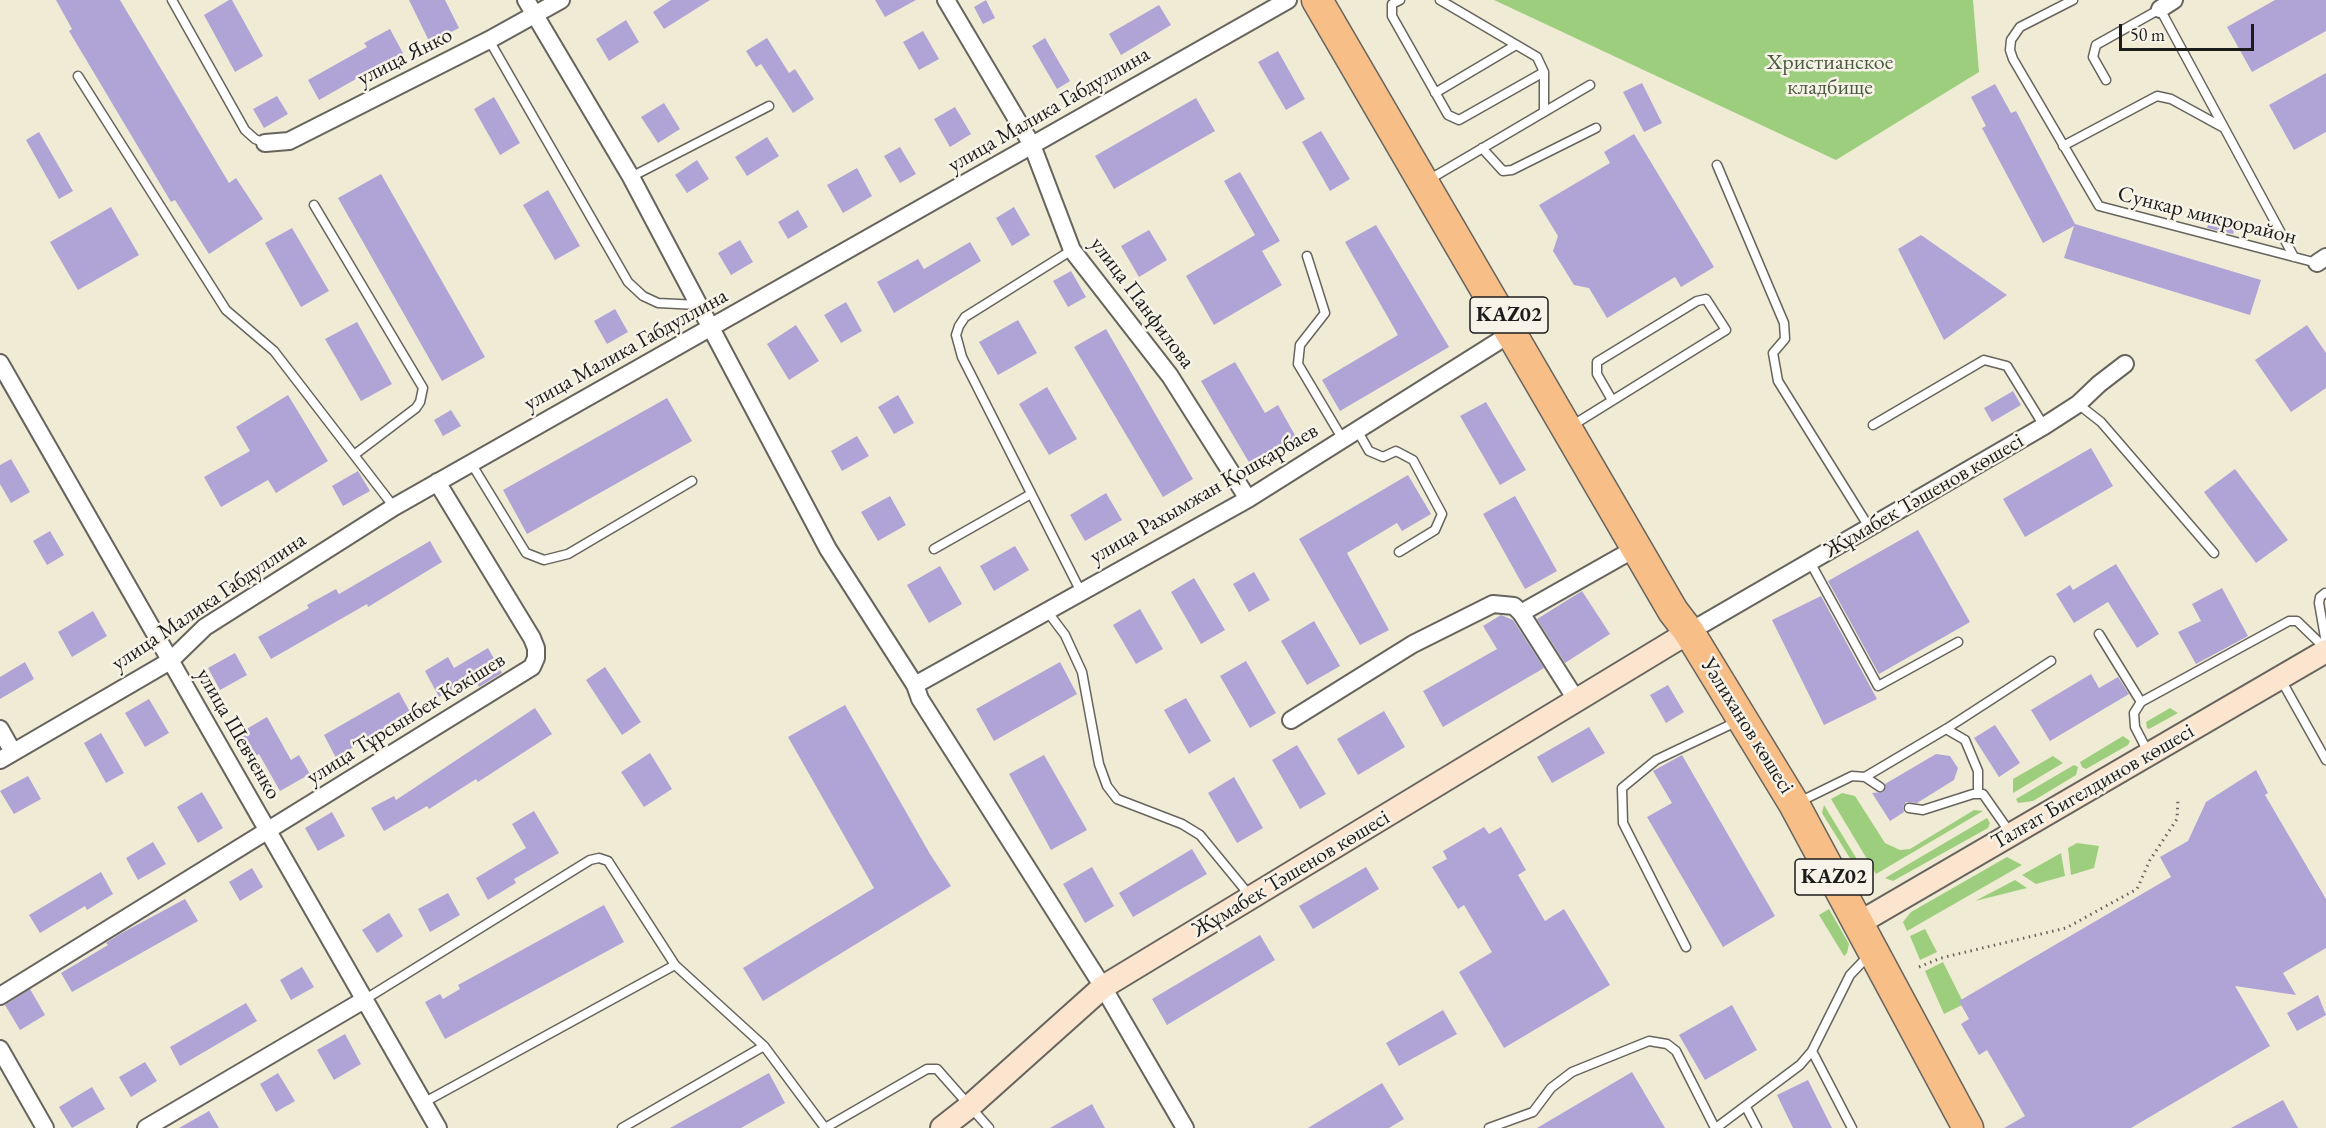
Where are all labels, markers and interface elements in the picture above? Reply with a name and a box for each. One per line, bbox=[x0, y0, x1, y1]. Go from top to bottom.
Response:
scale bar bbox=[2122, 12, 2257, 50]
street label: улица Янко bbox=[353, 22, 457, 92]
text: 50 m bbox=[2130, 23, 2165, 46]
street label: улица Малика Габдуллина bbox=[943, 41, 1155, 179]
park label: Христианское кладбище bbox=[1767, 50, 1893, 101]
street label: Сункар микрорайон bbox=[2115, 181, 2299, 251]
street label: улица Панфилова bbox=[1084, 232, 1200, 374]
street label: улица Малика Габдуллина bbox=[520, 283, 732, 417]
road number: KАZ02 bbox=[1470, 297, 1548, 333]
street label: улица Рахымжан Қошқарбаев bbox=[1085, 418, 1323, 570]
street label: Жұмабек Тәшенов көшесі bbox=[1820, 428, 2028, 564]
street label: улица Малика Габдуллина bbox=[107, 527, 311, 677]
street label: улица Тұрсынбек Кәкішев bbox=[302, 647, 510, 791]
street label: Уәлиханов көшесі bbox=[1695, 653, 1799, 799]
street label: улица Шевченко bbox=[190, 664, 286, 804]
street label: Талғат Бигелдинов көшесі bbox=[1987, 718, 2199, 856]
street label: Жұмабек Тәшенов көшесі bbox=[1187, 804, 1395, 944]
road number: KАZ02 bbox=[1795, 859, 1873, 895]

